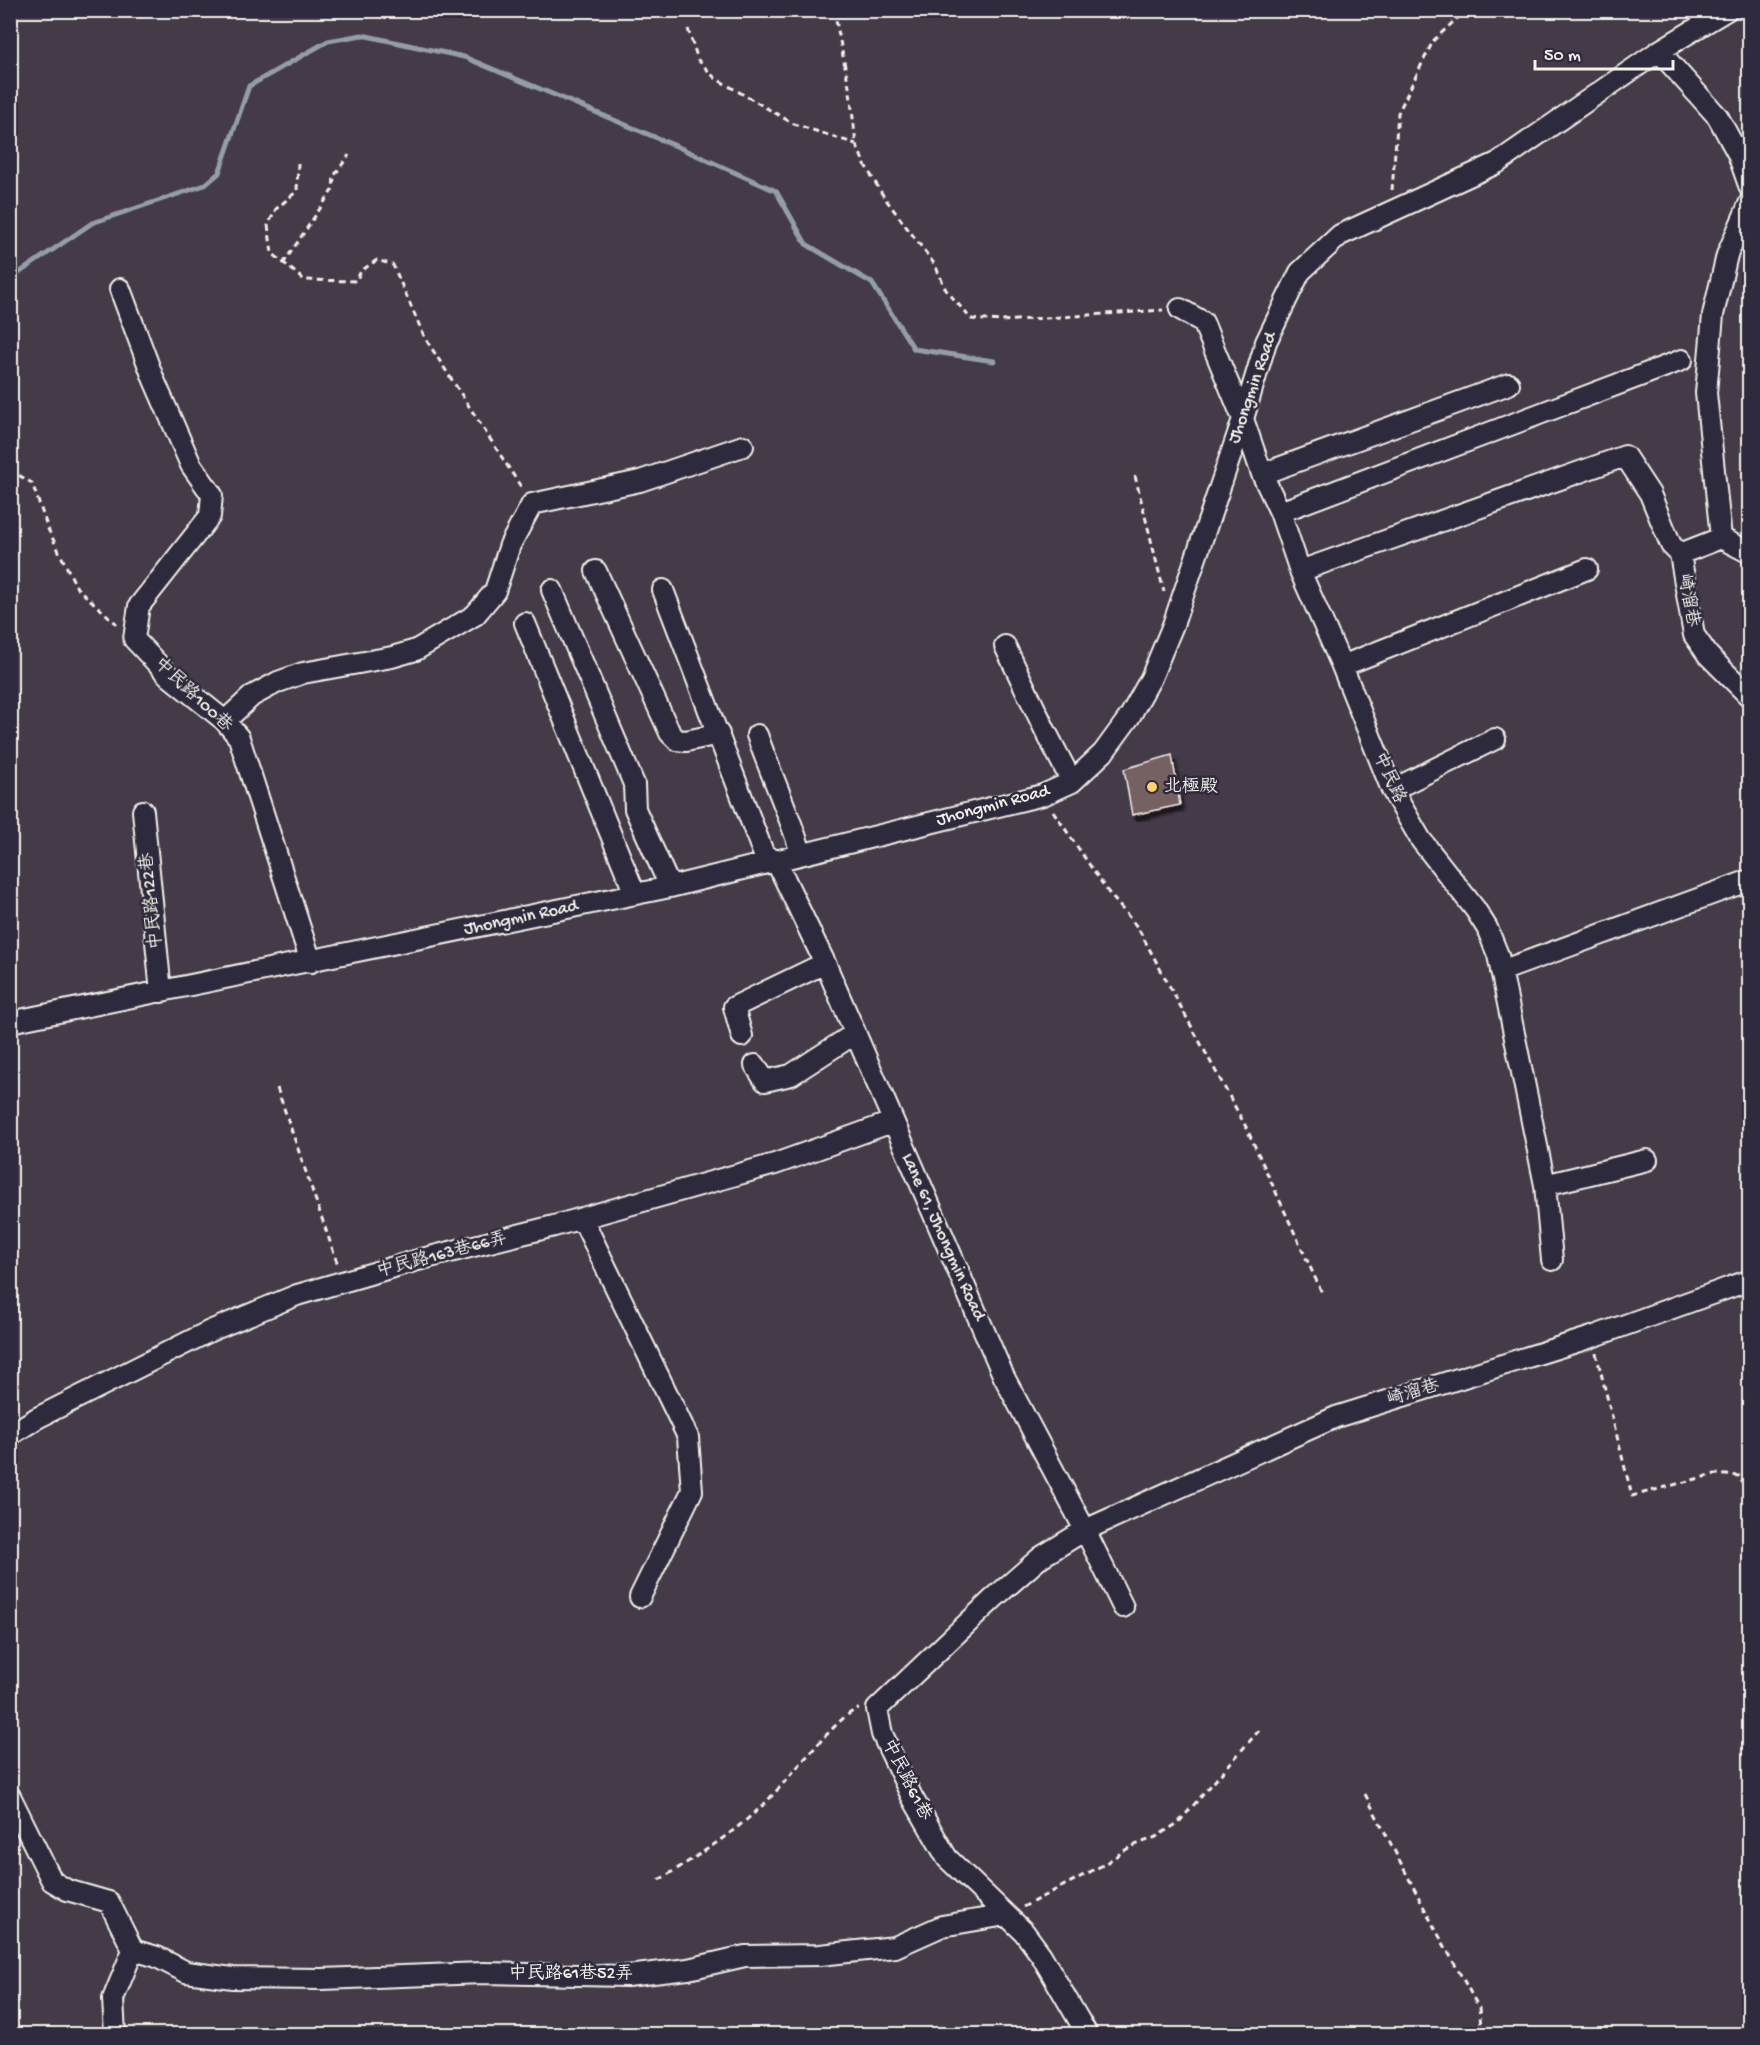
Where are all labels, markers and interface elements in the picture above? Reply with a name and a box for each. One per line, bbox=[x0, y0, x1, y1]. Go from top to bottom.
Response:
scale bar bbox=[1535, 33, 1673, 71]
text: 50 m bbox=[1544, 46, 1581, 67]
street label: Jhongmin Road bbox=[1224, 328, 1282, 446]
street label: 崎溜巷 bbox=[1673, 571, 1704, 628]
street label: 中民路100巷 bbox=[149, 653, 237, 737]
street label: 中民路 bbox=[1368, 749, 1411, 807]
place label: 北極殿 bbox=[1164, 776, 1218, 798]
street label: Jhongmin Road bbox=[934, 780, 1053, 831]
marker: 北極殿 bbox=[1145, 780, 1159, 794]
street label: 中民路122巷 bbox=[135, 852, 168, 950]
street label: Jhongmin Road bbox=[462, 895, 581, 940]
street label: Lane 61, Jhongmin Road bbox=[897, 1150, 990, 1325]
street label: 中民路163巷66弄 bbox=[374, 1227, 509, 1282]
street label: 崎溜巷 bbox=[1384, 1374, 1442, 1411]
street label: 中民路61巷 bbox=[877, 1735, 936, 1824]
street label: 中民路61巷52弄 bbox=[509, 1963, 633, 1985]

